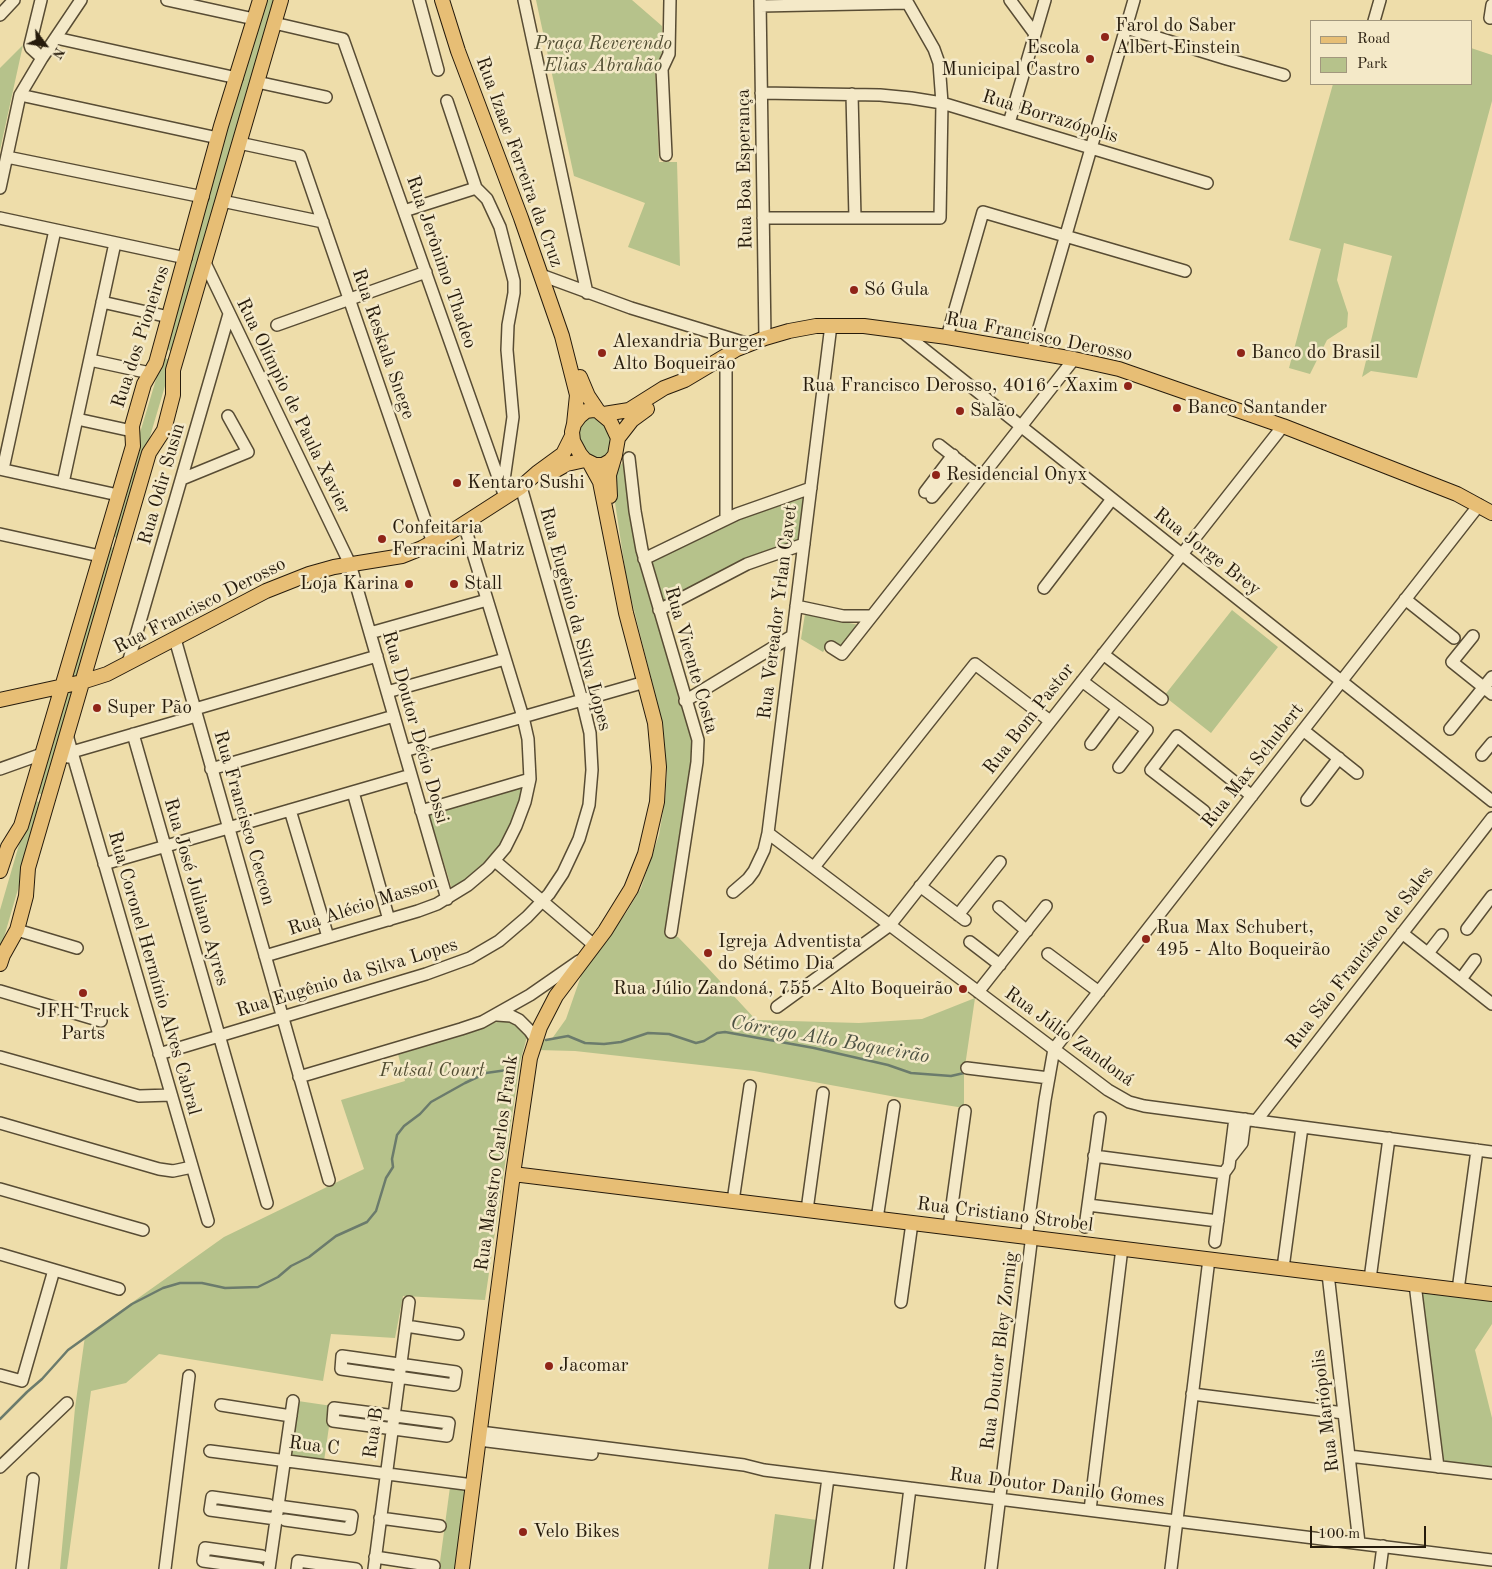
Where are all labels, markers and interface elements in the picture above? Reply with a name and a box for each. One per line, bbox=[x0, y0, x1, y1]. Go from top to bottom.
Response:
place label: Farol do Saber Albert Einstein bbox=[1115, 15, 1240, 59]
north arrow bbox=[20, 20, 70, 70]
legend bbox=[1310, 20, 1472, 85]
marker: Farol do Saber Albert Einstein bbox=[1099, 31, 1111, 43]
text: Road bbox=[1357, 32, 1390, 47]
park label: Praça Reverendo Elias Abrahão bbox=[534, 33, 672, 77]
place label: Escola Municipal Castro bbox=[941, 37, 1080, 81]
text: N bbox=[49, 45, 67, 61]
marker: Escola Municipal Castro bbox=[1084, 53, 1096, 65]
street label: Rua Izaac Ferreira da Cruz bbox=[470, 54, 568, 270]
text: Park bbox=[1357, 57, 1388, 72]
street label: Rua Borrazópolis bbox=[979, 85, 1121, 149]
street label: Rua Boa Esperança bbox=[732, 88, 758, 250]
street label: Rua Jerônimo Thadeo bbox=[401, 173, 481, 351]
street label: Rua dos Pioneiros bbox=[107, 263, 175, 411]
street label: Rua Reskala Snege bbox=[347, 266, 419, 422]
place label: Só Gula bbox=[864, 279, 929, 301]
marker: Só Gula bbox=[848, 284, 860, 296]
street label: Rua Olímpio de Paula Xavier bbox=[231, 294, 355, 518]
street label: Rua Francisco Derosso bbox=[944, 308, 1134, 366]
place label: Alexandria Burger Alto Boqueirão bbox=[612, 331, 765, 375]
place label: Banco do Brasil bbox=[1251, 342, 1380, 364]
marker: Alexandria Burger Alto Boqueirão bbox=[596, 347, 608, 359]
marker: Banco do Brasil bbox=[1235, 347, 1247, 359]
place label: Rua Francisco Derosso, 4016 - Xaxim bbox=[802, 375, 1118, 397]
marker: Rua Francisco Derosso, 4016 - Xaxim bbox=[1122, 380, 1134, 392]
place label: Banco Santander bbox=[1187, 397, 1327, 419]
place label: Salão bbox=[970, 400, 1015, 422]
marker: Banco Santander bbox=[1171, 402, 1183, 414]
marker: Salão bbox=[954, 405, 966, 417]
street label: Rua Odir Susin bbox=[134, 421, 190, 547]
place label: Residencial Onyx bbox=[946, 464, 1087, 486]
marker: Residencial Onyx bbox=[930, 469, 942, 481]
place label: Kentaro Sushi bbox=[467, 472, 585, 494]
marker: Kentaro Sushi bbox=[451, 477, 463, 489]
street label: Rua Vereador Yrlan Cavet bbox=[754, 503, 802, 721]
street label: Rua Jorge Brey bbox=[1149, 503, 1265, 601]
street label: Rua Eugênio da Silva Lopes bbox=[534, 505, 616, 733]
place label: Confeitaria Ferracini Matriz bbox=[392, 517, 525, 561]
marker: Confeitaria Ferracini Matriz bbox=[376, 533, 388, 545]
street label: Rua Francisco Derosso bbox=[110, 553, 290, 659]
place label: Loja Karina bbox=[300, 573, 399, 595]
place label: Stall bbox=[464, 573, 502, 595]
marker: Loja Karina bbox=[403, 578, 415, 590]
marker: Stall bbox=[448, 578, 460, 590]
street label: Rua Vicente Costa bbox=[659, 584, 723, 736]
street label: Rua Doutor Décio Dossi bbox=[377, 628, 453, 826]
street label: Rua Bom Pastor bbox=[978, 659, 1080, 779]
place label: Super Pão bbox=[107, 697, 192, 719]
street label: Rua Max Schubert bbox=[1197, 699, 1309, 833]
marker: Super Pão bbox=[91, 702, 103, 714]
street label: Rua Francisco Ceccon bbox=[208, 728, 280, 908]
street label: Rua José Juliano Ayres bbox=[158, 796, 234, 988]
street label: Rua Coronel Hermínio Alves Cabral bbox=[102, 828, 206, 1118]
street label: Rua São Francisco de Sales bbox=[1281, 862, 1439, 1054]
street label: Rua Alécio Masson bbox=[285, 871, 441, 941]
place label: Rua Max Schubert, 495 - Alto Boqueirão bbox=[1156, 917, 1330, 961]
place label: Igreja Adventista do Sétimo Dia bbox=[718, 931, 862, 975]
street label: Rua Eugênio da Silva Lopes bbox=[233, 933, 461, 1023]
marker: Rua Max Schubert, 495 - Alto Boqueirão bbox=[1140, 933, 1152, 945]
marker: Igreja Adventista do Sétimo Dia bbox=[702, 947, 714, 959]
place label: Rua Júlio Zandoná, 755 - Alto Boqueirão bbox=[613, 978, 953, 1000]
street label: Rua Júlio Zandoná bbox=[1000, 982, 1138, 1092]
marker: Rua Júlio Zandoná, 755 - Alto Boqueirão bbox=[957, 983, 969, 995]
marker: JFH Truck Parts bbox=[77, 987, 89, 999]
place label: JFH Truck Parts bbox=[36, 1001, 130, 1045]
water label: Córrego Alto Boqueirão bbox=[729, 1011, 931, 1069]
street label: Rua Maestro Carlos Frank bbox=[471, 1053, 523, 1273]
park label: Futsal Court bbox=[379, 1060, 485, 1082]
street label: Rua Cristiano Strobel bbox=[915, 1193, 1095, 1237]
street label: Rua Doutor Bley Zornig bbox=[977, 1251, 1023, 1451]
street label: Rua Mariópolis bbox=[1307, 1348, 1345, 1474]
place label: Jacomar bbox=[559, 1355, 629, 1377]
marker: Jacomar bbox=[543, 1360, 555, 1372]
street label: Rua B bbox=[359, 1406, 389, 1460]
street label: Rua C bbox=[287, 1432, 341, 1460]
street label: Rua Doutor Danilo Gomes bbox=[948, 1463, 1166, 1513]
scale bar bbox=[1312, 1516, 1428, 1548]
place label: Velo Bikes bbox=[533, 1521, 620, 1543]
marker: Velo Bikes bbox=[517, 1526, 529, 1538]
text: 100 m bbox=[1318, 1527, 1360, 1542]

